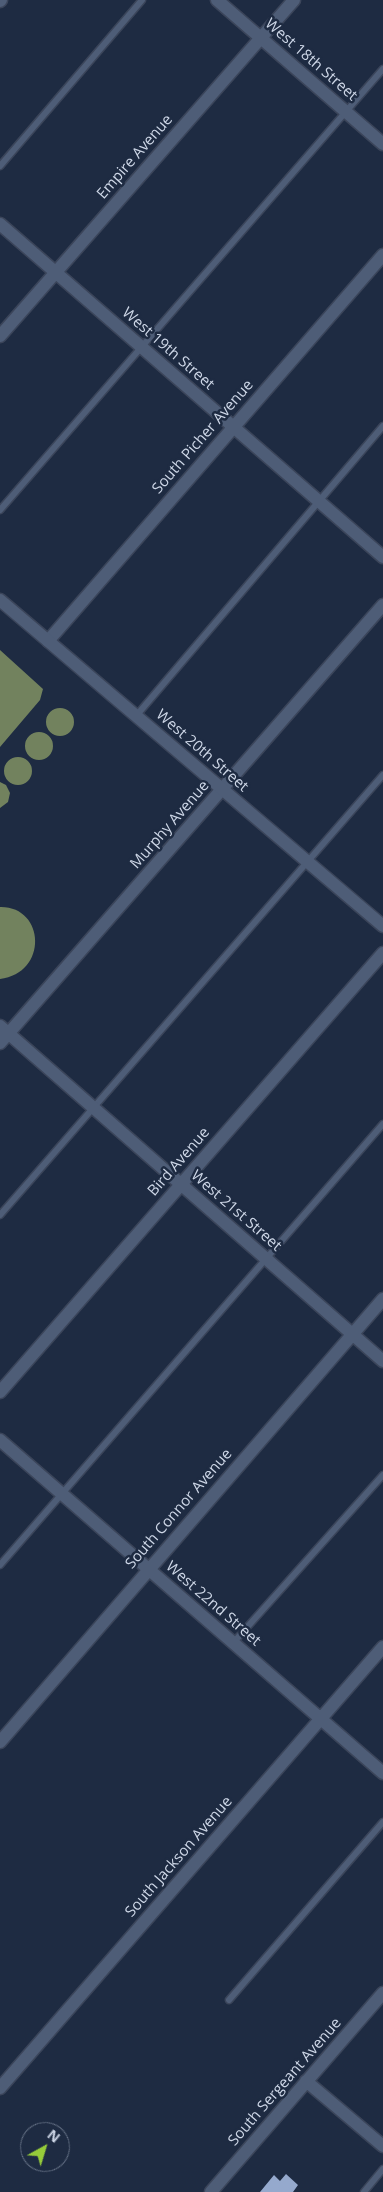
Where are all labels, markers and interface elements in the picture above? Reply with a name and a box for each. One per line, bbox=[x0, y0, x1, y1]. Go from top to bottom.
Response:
street label: West 18th Street bbox=[261, 15, 361, 105]
street label: Empire Avenue bbox=[93, 111, 177, 203]
street label: West 19th Street bbox=[118, 304, 218, 394]
street label: South Picher Avenue bbox=[149, 376, 257, 498]
street label: West 20th Street bbox=[152, 706, 252, 796]
street label: Murphy Avenue bbox=[127, 777, 213, 873]
street label: Bird Avenue bbox=[144, 1124, 214, 1200]
street label: West 21st Street bbox=[187, 1167, 285, 1255]
street label: South Connor Avenue bbox=[122, 1445, 236, 1573]
street label: West 22nd Street bbox=[162, 1558, 264, 1650]
street label: South Jackson Avenue bbox=[122, 1793, 236, 1921]
street label: South Sergeant Avenue bbox=[225, 2014, 345, 2150]
north arrow bbox=[20, 2122, 70, 2172]
text: N bbox=[44, 2125, 65, 2147]

